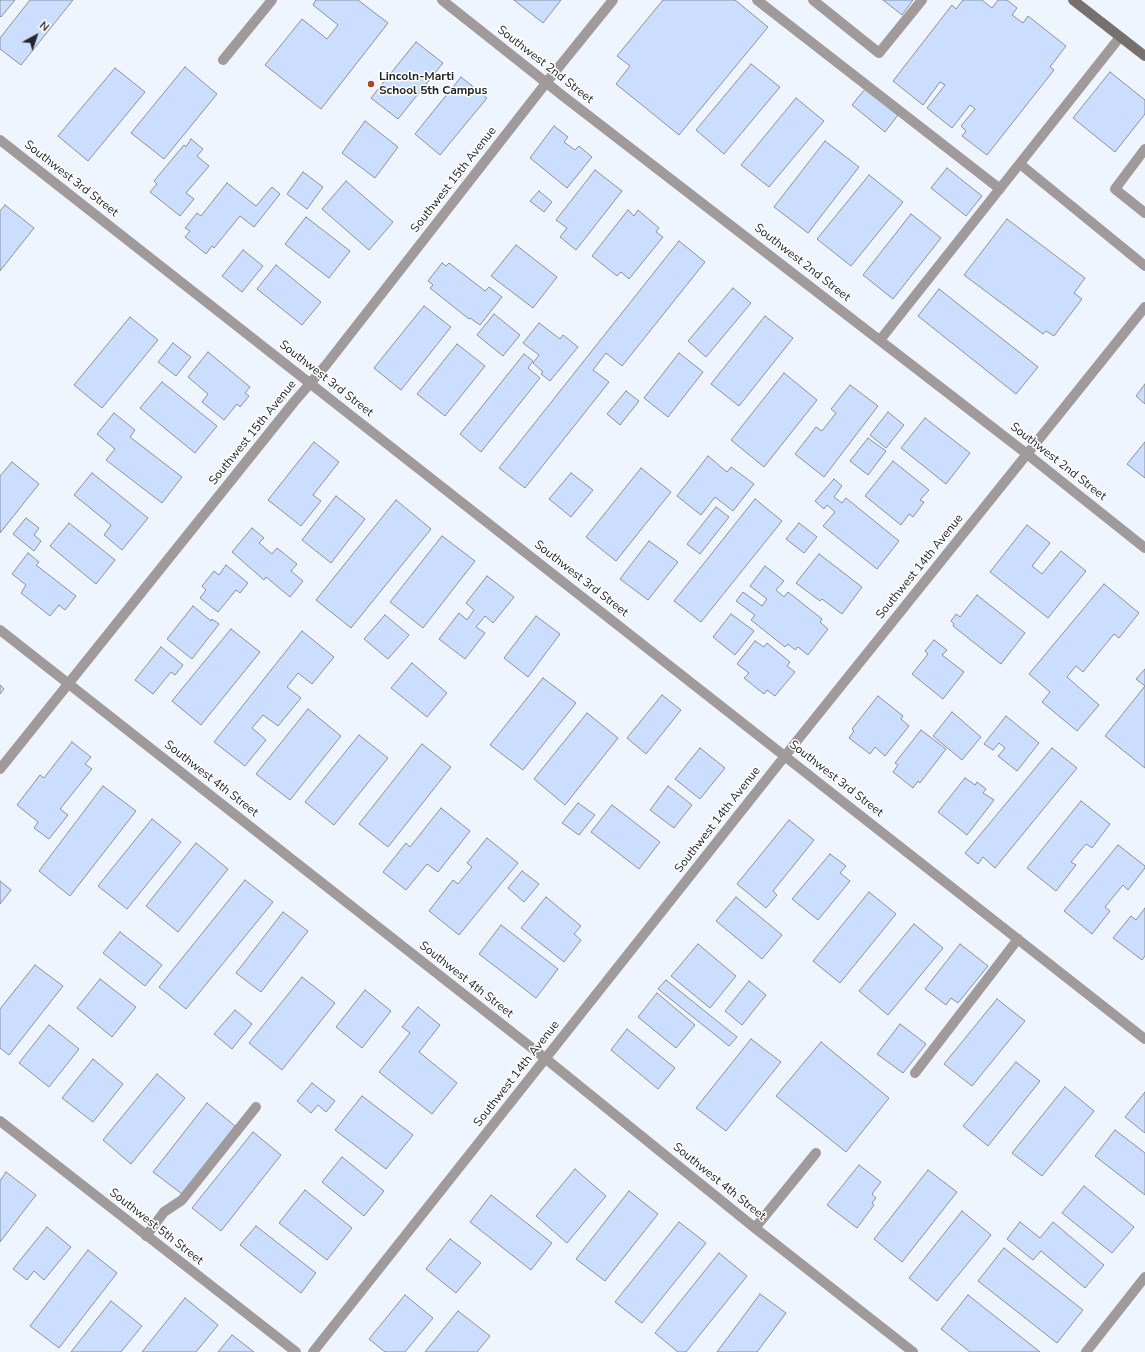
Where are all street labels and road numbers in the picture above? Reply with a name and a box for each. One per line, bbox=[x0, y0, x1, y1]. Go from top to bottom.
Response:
street label: Southwest 2nd Street bbox=[494, 23, 596, 107]
street label: Southwest 15th Avenue bbox=[408, 124, 500, 236]
street label: Southwest 3rd Street bbox=[21, 138, 121, 220]
street label: Southwest 2nd Street bbox=[751, 221, 853, 305]
street label: Southwest 3rd Street bbox=[276, 338, 376, 420]
street label: Southwest 15th Avenue bbox=[206, 378, 300, 488]
street label: Southwest 2nd Street bbox=[1007, 420, 1109, 504]
street label: Southwest 14th Avenue bbox=[873, 512, 967, 622]
street label: Southwest 3rd Street bbox=[531, 538, 631, 620]
street label: Southwest 4th Street bbox=[161, 738, 261, 820]
street label: Southwest 3rd Street bbox=[786, 738, 886, 820]
street label: Southwest 14th Avenue bbox=[672, 764, 764, 876]
street label: Southwest 4th Street bbox=[416, 939, 516, 1021]
street label: Southwest 14th Avenue bbox=[471, 1018, 563, 1130]
street label: Southwest 4th Street bbox=[670, 1140, 768, 1224]
street label: Southwest 5th Street bbox=[106, 1186, 206, 1268]

